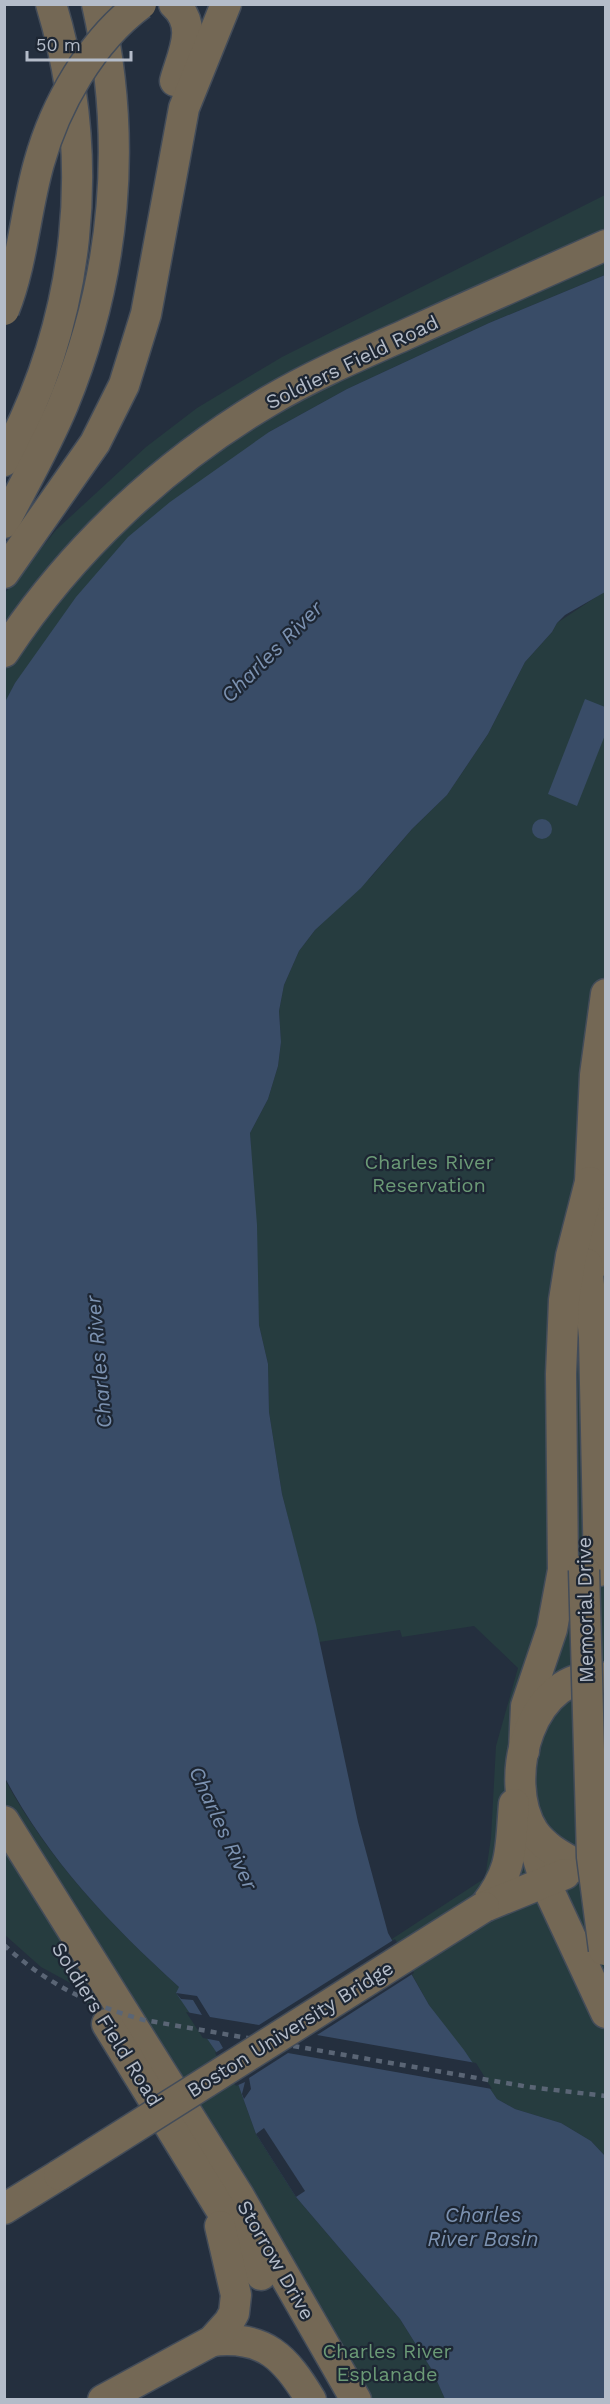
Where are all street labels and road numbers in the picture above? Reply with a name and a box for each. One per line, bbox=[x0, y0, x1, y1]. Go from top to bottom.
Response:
street label: Soldiers Field Road bbox=[262, 310, 442, 414]
street label: Memorial Drive bbox=[572, 1537, 598, 1683]
street label: Soldiers Field Road bbox=[47, 1938, 167, 2110]
street label: Boston University Bridge bbox=[182, 1956, 398, 2102]
street label: Storrow Drive bbox=[232, 2196, 320, 2324]

